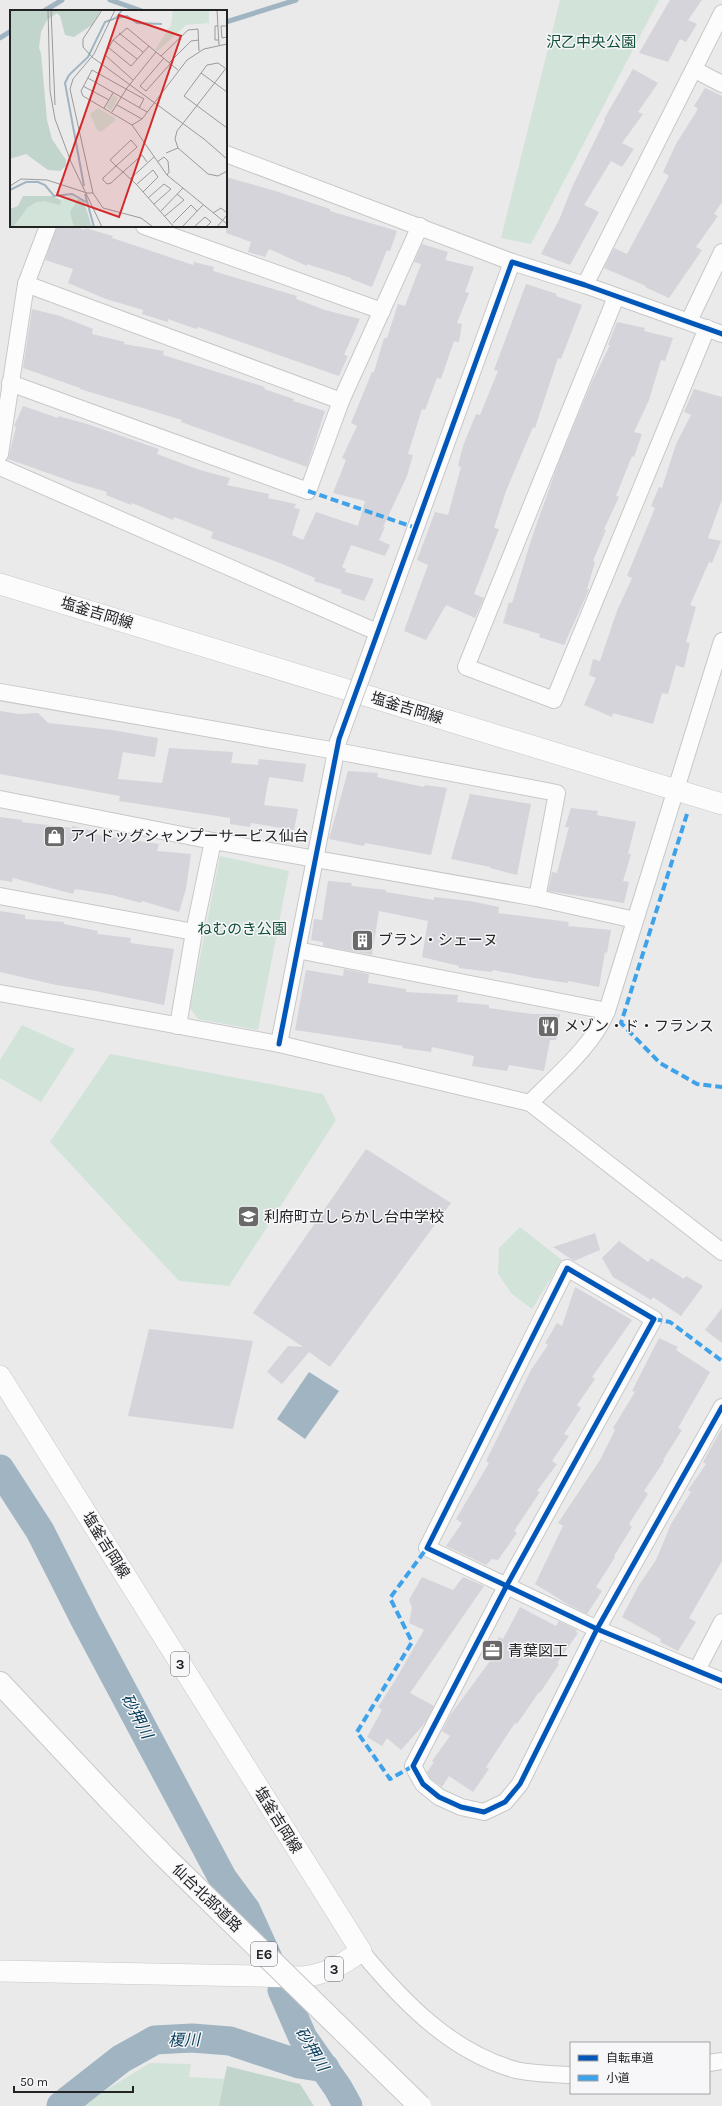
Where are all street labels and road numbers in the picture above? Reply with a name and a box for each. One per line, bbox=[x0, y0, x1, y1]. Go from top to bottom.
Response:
street label: 塩釜吉岡線 bbox=[58, 593, 136, 633]
street label: 塩釜吉岡線 bbox=[368, 688, 446, 728]
street label: 塩釜吉岡線 bbox=[78, 1508, 134, 1582]
road number: 3 bbox=[171, 1652, 189, 1676]
street label: 塩釜吉岡線 bbox=[250, 1783, 306, 1857]
street label: 仙台北部道路 bbox=[168, 1860, 246, 1936]
road number: E6 bbox=[251, 1942, 277, 1966]
road number: 3 bbox=[325, 1957, 343, 1981]

